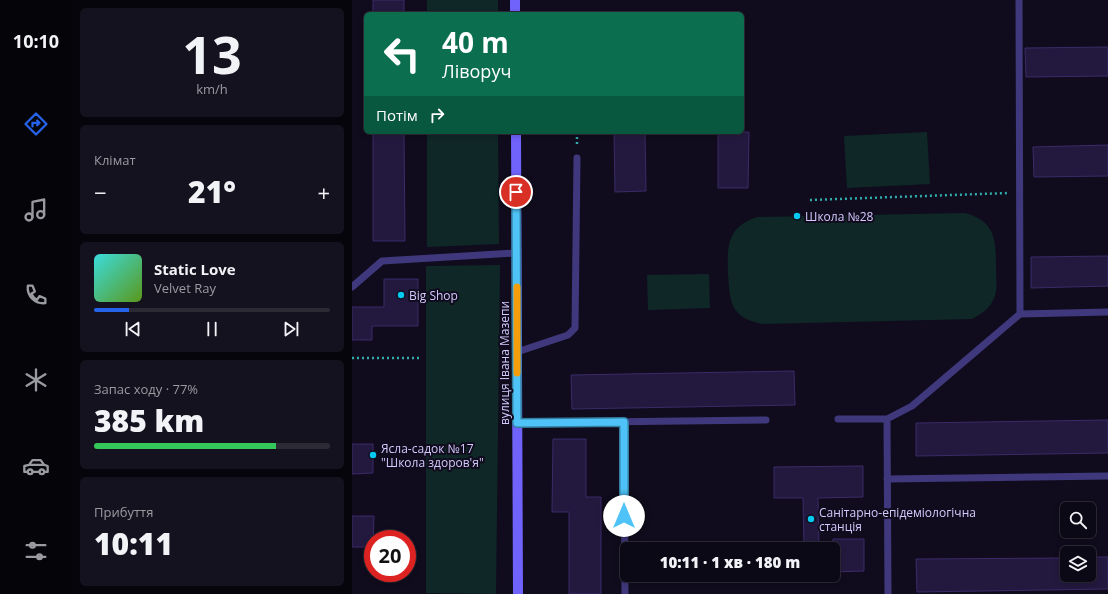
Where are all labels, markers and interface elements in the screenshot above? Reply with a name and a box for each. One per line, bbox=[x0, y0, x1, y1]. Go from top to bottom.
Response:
text: 13 bbox=[182, 18, 242, 89]
text: 40 m bbox=[442, 23, 509, 61]
icon: left bbox=[376, 28, 428, 80]
text: 10:10 bbox=[13, 29, 59, 53]
text: Ліворуч bbox=[442, 59, 511, 83]
text: km/h bbox=[196, 80, 228, 98]
icon: right bbox=[426, 104, 448, 126]
text: Потім bbox=[376, 105, 418, 125]
icon: directions bbox=[22, 110, 50, 138]
text: Клімат bbox=[94, 151, 136, 169]
text: 21° bbox=[188, 171, 236, 212]
pin bbox=[499, 175, 533, 209]
text: − bbox=[94, 177, 107, 207]
text: + bbox=[317, 177, 330, 207]
icon: arrive bbox=[505, 181, 527, 203]
icon: music bbox=[22, 196, 50, 224]
place label: Школа №28 bbox=[805, 208, 874, 225]
marker: Школа №28 bbox=[792, 211, 802, 221]
text: Static Love bbox=[154, 259, 236, 279]
text: Velvet Ray bbox=[154, 279, 216, 297]
icon: phone bbox=[22, 281, 50, 309]
place label: Big Shop bbox=[409, 287, 458, 304]
marker: Big Shop bbox=[396, 290, 406, 300]
street label: вулиця Івана Мазепи bbox=[496, 301, 513, 425]
icon: previous bbox=[122, 318, 144, 340]
icon: pause bbox=[201, 318, 223, 340]
icon: next bbox=[280, 318, 302, 340]
icon: climate bbox=[22, 366, 50, 394]
text: Запас ходу · 77% bbox=[94, 380, 198, 398]
text: 385 km bbox=[94, 400, 204, 441]
place label: Ясла-садок №17 "Школа здоров'я" bbox=[381, 440, 484, 471]
marker: Ясла-садок №17 "Школа здоров'я" bbox=[368, 450, 378, 460]
icon: car bbox=[22, 452, 50, 480]
position arrow bbox=[603, 495, 645, 537]
map controls bbox=[1060, 502, 1096, 582]
button: search bbox=[1060, 502, 1096, 538]
text: Прибуття bbox=[94, 503, 153, 521]
place label: Санітарно-епідеміологічна станція bbox=[819, 504, 976, 535]
marker: Санітарно-епідеміологічна станція bbox=[806, 514, 816, 524]
text: 10:11 bbox=[94, 523, 173, 564]
speed limit sign: 20 bbox=[364, 530, 416, 582]
icon: filters bbox=[22, 537, 50, 565]
button: layers bbox=[1060, 546, 1096, 582]
text: 10:11 · 1 хв · 180 m bbox=[660, 552, 800, 572]

